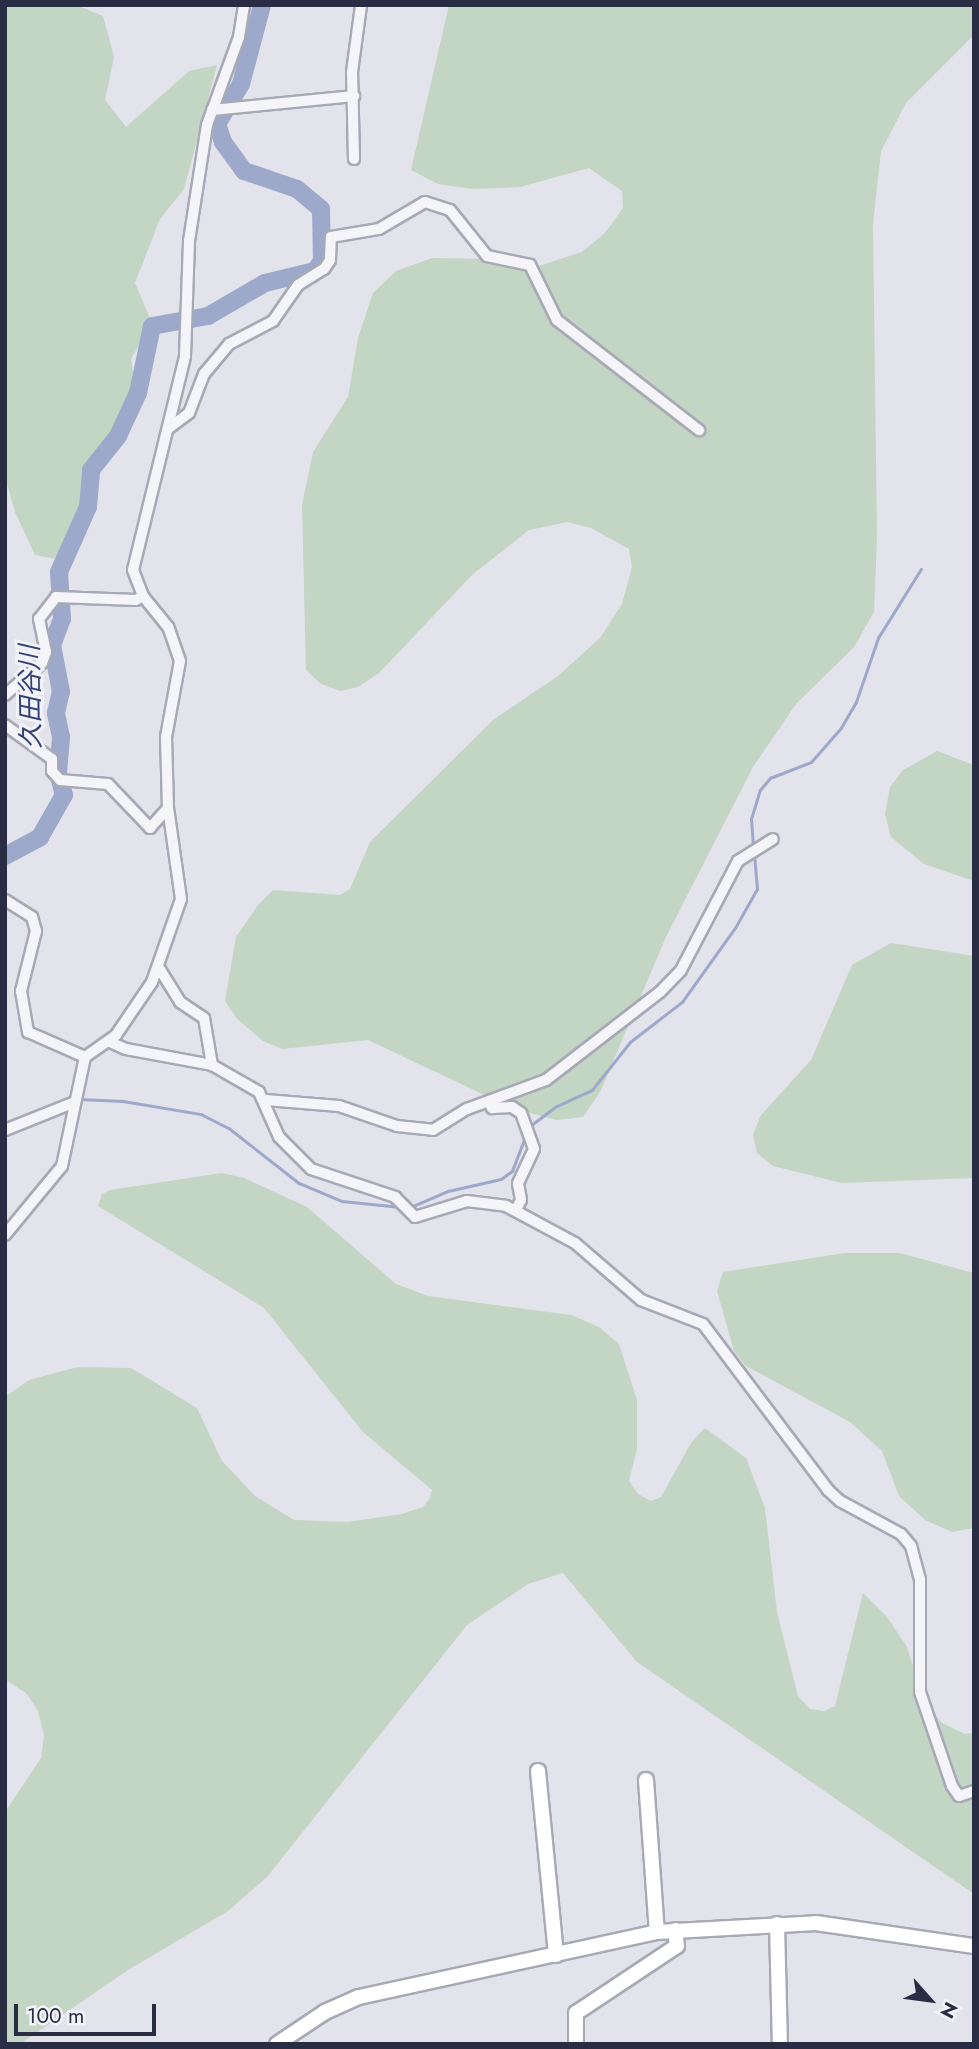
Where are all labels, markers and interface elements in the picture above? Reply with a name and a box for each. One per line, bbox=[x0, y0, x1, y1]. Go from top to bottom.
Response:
water label: 久田谷川 bbox=[14, 645, 48, 749]
north arrow bbox=[895, 1965, 965, 2035]
scale bar bbox=[18, 1990, 159, 2034]
text: N bbox=[934, 1997, 964, 2023]
text: 100 m bbox=[27, 2001, 84, 2031]

